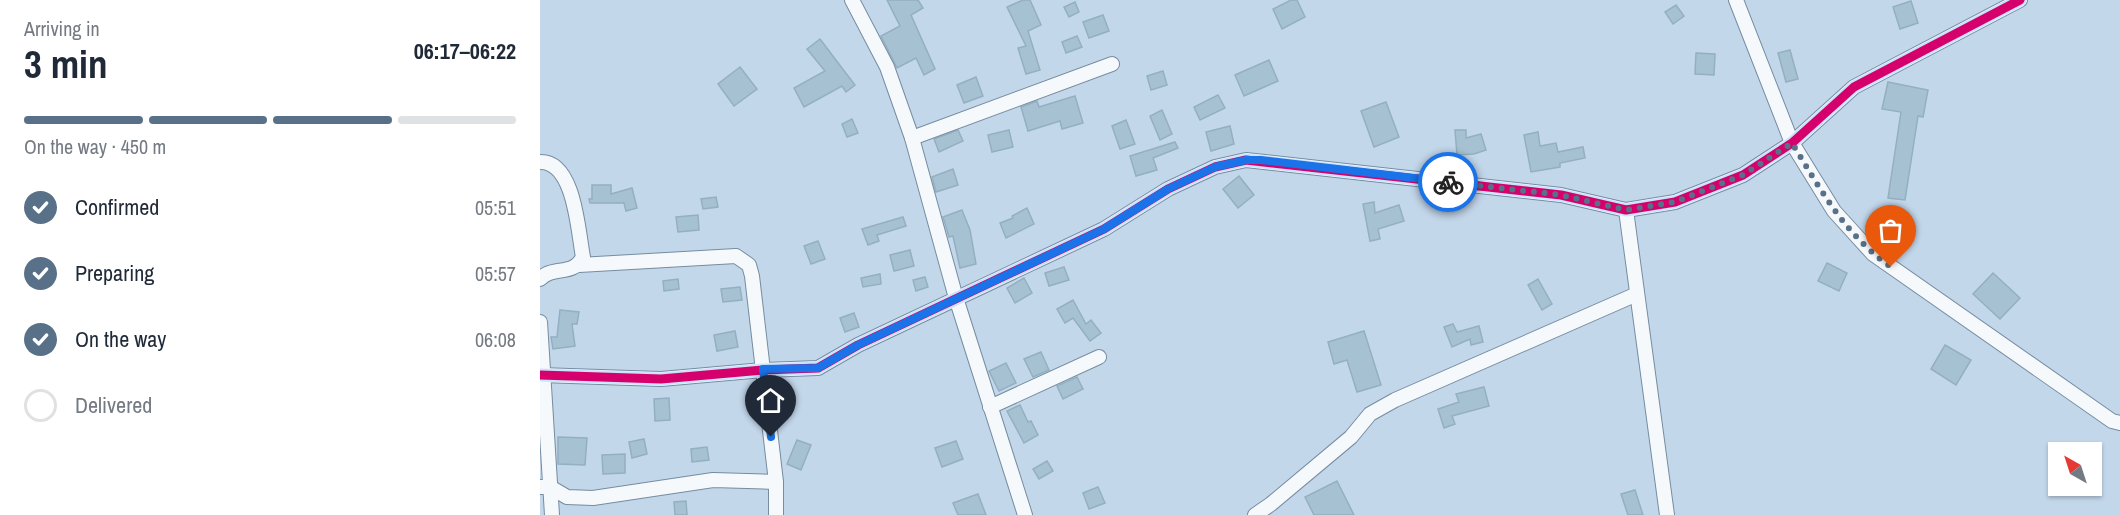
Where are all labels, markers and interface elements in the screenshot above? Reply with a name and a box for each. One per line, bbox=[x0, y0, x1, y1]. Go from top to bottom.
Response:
text: Arriving in bbox=[24, 15, 100, 42]
text: 06:17–06:22 bbox=[414, 36, 516, 66]
text: 3 min bbox=[24, 38, 108, 90]
text: On the way · 450 m bbox=[24, 133, 166, 160]
courier bbox=[1418, 152, 1478, 212]
icon: bike bbox=[1432, 166, 1465, 199]
icon: check bbox=[24, 191, 57, 224]
text: Confirmed bbox=[75, 192, 159, 222]
text: 05:51 bbox=[475, 194, 516, 221]
pin bbox=[1865, 205, 1916, 267]
icon: bag bbox=[1874, 214, 1907, 247]
icon: check bbox=[24, 257, 57, 290]
text: Preparing bbox=[75, 258, 154, 288]
text: 05:57 bbox=[475, 260, 516, 287]
icon: check bbox=[24, 323, 57, 356]
text: On the way bbox=[75, 324, 166, 354]
text: 06:08 bbox=[475, 326, 516, 353]
pin bbox=[745, 375, 796, 437]
icon: home bbox=[754, 384, 787, 417]
text: Delivered bbox=[75, 390, 152, 420]
north arrow bbox=[2048, 442, 2102, 496]
map controls bbox=[2048, 442, 2102, 496]

